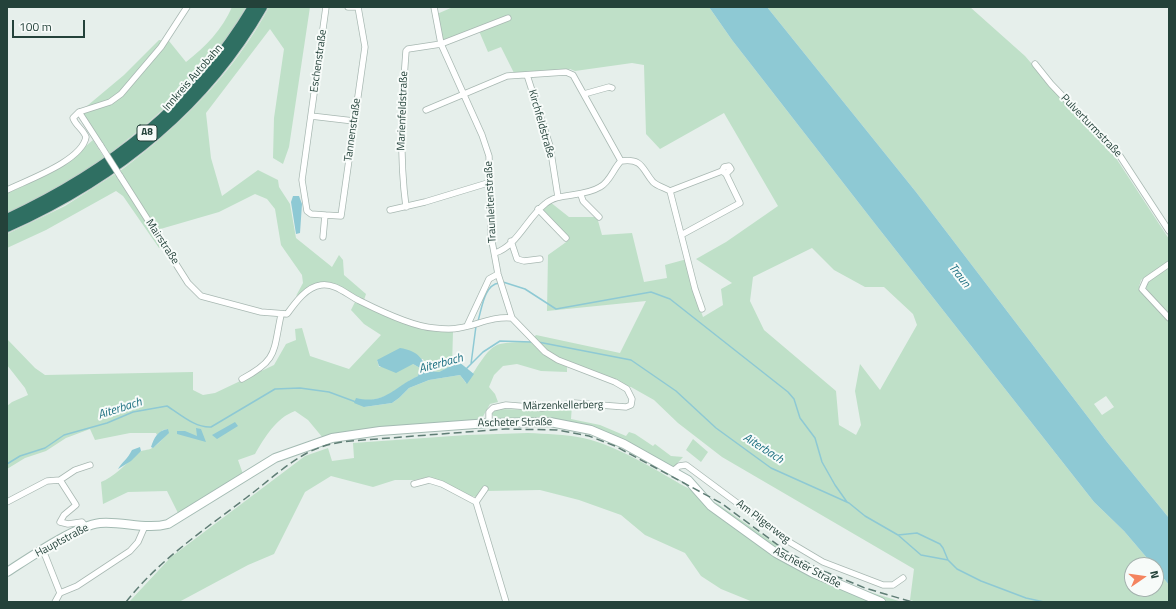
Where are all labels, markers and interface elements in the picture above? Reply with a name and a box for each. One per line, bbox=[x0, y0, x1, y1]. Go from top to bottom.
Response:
scale bar bbox=[14, 12, 87, 38]
text: 100 m bbox=[19, 17, 52, 36]
street label: Eschenstraße bbox=[308, 29, 330, 93]
street label: Innkreis Autobahn bbox=[160, 42, 226, 114]
street label: Marienfeldstraße bbox=[395, 71, 411, 151]
street label: Kirchfeldstraße bbox=[525, 88, 557, 160]
street label: Pulverturmstraße bbox=[1058, 92, 1124, 160]
street label: Tannenstraße bbox=[342, 98, 364, 162]
road number: A8 bbox=[137, 125, 157, 141]
street label: Traunleitenstraße bbox=[482, 161, 500, 243]
street label: Mairstraße bbox=[143, 217, 181, 267]
water label: Traun bbox=[945, 261, 973, 291]
water label: Aiterbach bbox=[417, 351, 465, 377]
water label: Aiterbach bbox=[96, 395, 144, 423]
street label: Märzenkellerberg bbox=[522, 399, 604, 413]
street label: Ascheter Straße bbox=[478, 416, 552, 430]
water label: Aiterbach bbox=[740, 431, 786, 467]
street label: Am Pilgerweg bbox=[733, 497, 793, 547]
street label: Hauptstraße bbox=[33, 521, 91, 561]
street label: Ascheter Straße bbox=[771, 545, 843, 591]
north arrow bbox=[1124, 557, 1164, 597]
text: N bbox=[1146, 569, 1163, 580]

